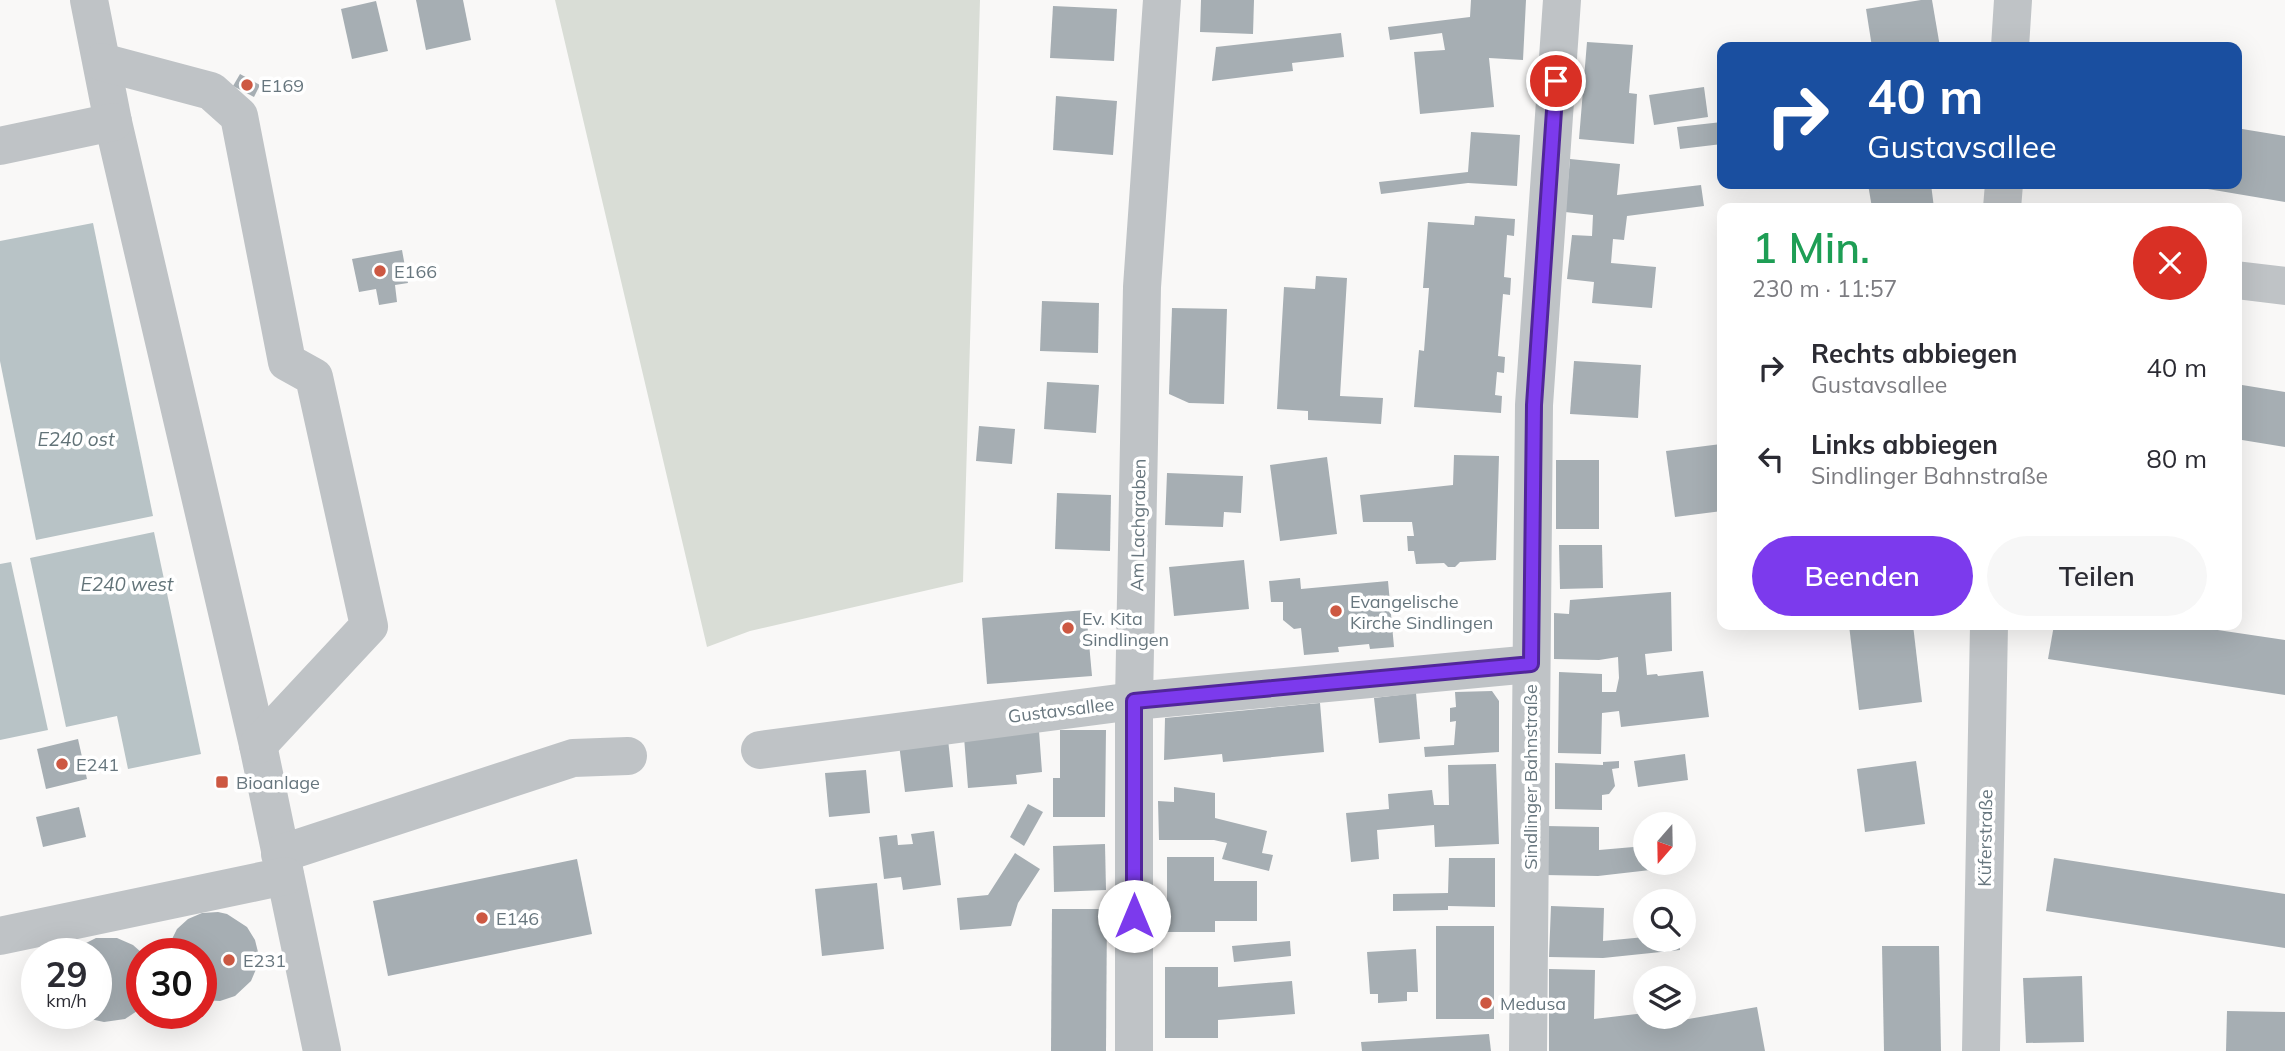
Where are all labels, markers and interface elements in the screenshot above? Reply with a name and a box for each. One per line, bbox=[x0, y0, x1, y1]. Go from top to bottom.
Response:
pin bbox=[1526, 51, 1586, 111]
icon: arrive bbox=[1537, 62, 1575, 100]
text: 40 m bbox=[1867, 65, 1983, 126]
icon: right bbox=[1752, 70, 1843, 161]
place label: E169 bbox=[261, 74, 304, 97]
marker: E169 bbox=[239, 77, 255, 93]
text: Gustavsallee bbox=[1867, 126, 2057, 166]
text: 1 Min. bbox=[1752, 221, 1870, 274]
button: close bbox=[2133, 226, 2207, 300]
place label: E166 bbox=[394, 260, 437, 283]
marker: E166 bbox=[372, 263, 388, 279]
text: 230 m · 11:57 bbox=[1752, 274, 1897, 303]
text: Rechts abbiegen bbox=[1811, 337, 2017, 370]
icon: right bbox=[1752, 349, 1790, 387]
text: 40 m bbox=[2146, 351, 2207, 384]
text: Gustavsallee bbox=[1811, 370, 1947, 399]
water label: E240 ost bbox=[37, 427, 116, 451]
text: Links abbiegen bbox=[1811, 428, 1998, 461]
icon: left bbox=[1752, 440, 1790, 478]
text: 80 m bbox=[2146, 442, 2207, 475]
street label: Am Lachgraben bbox=[1125, 458, 1151, 592]
text: Sindlinger Bahnstraße bbox=[1811, 461, 2048, 490]
button: Beenden bbox=[1752, 536, 1973, 616]
button: Teilen bbox=[1987, 536, 2207, 616]
water label: E240 west bbox=[80, 572, 175, 596]
place label: Evangelische Kirche Sindlingen bbox=[1350, 590, 1493, 634]
marker: Evangelische Kirche Sindlingen bbox=[1328, 603, 1344, 619]
place label: Ev. Kita Sindlingen bbox=[1082, 607, 1169, 651]
marker: Ev. Kita Sindlingen bbox=[1060, 620, 1076, 636]
street label: Sindlinger Bahnstraße bbox=[1519, 684, 1542, 870]
street label: Gustavsallee bbox=[1007, 692, 1115, 728]
place label: E241 bbox=[76, 753, 119, 776]
marker: E241 bbox=[54, 756, 70, 772]
place label: Bioanlage bbox=[236, 771, 320, 794]
marker: Bioanlage bbox=[214, 774, 230, 790]
street label: Küferstraße bbox=[1973, 789, 1997, 887]
north arrow bbox=[1633, 812, 1696, 875]
map controls bbox=[1633, 812, 1696, 1029]
position arrow bbox=[1097, 879, 1171, 953]
button: search bbox=[1633, 889, 1696, 952]
place label: E146 bbox=[496, 907, 539, 930]
marker: E146 bbox=[474, 910, 490, 926]
speed limit sign: 30 bbox=[126, 938, 217, 1029]
place label: E231 bbox=[243, 949, 286, 972]
text: 29 bbox=[45, 952, 88, 996]
marker: E231 bbox=[221, 952, 237, 968]
button: layers bbox=[1633, 966, 1696, 1029]
text: km/h bbox=[46, 989, 87, 1012]
place label: Medusa bbox=[1500, 992, 1566, 1015]
marker: Medusa bbox=[1478, 995, 1494, 1011]

